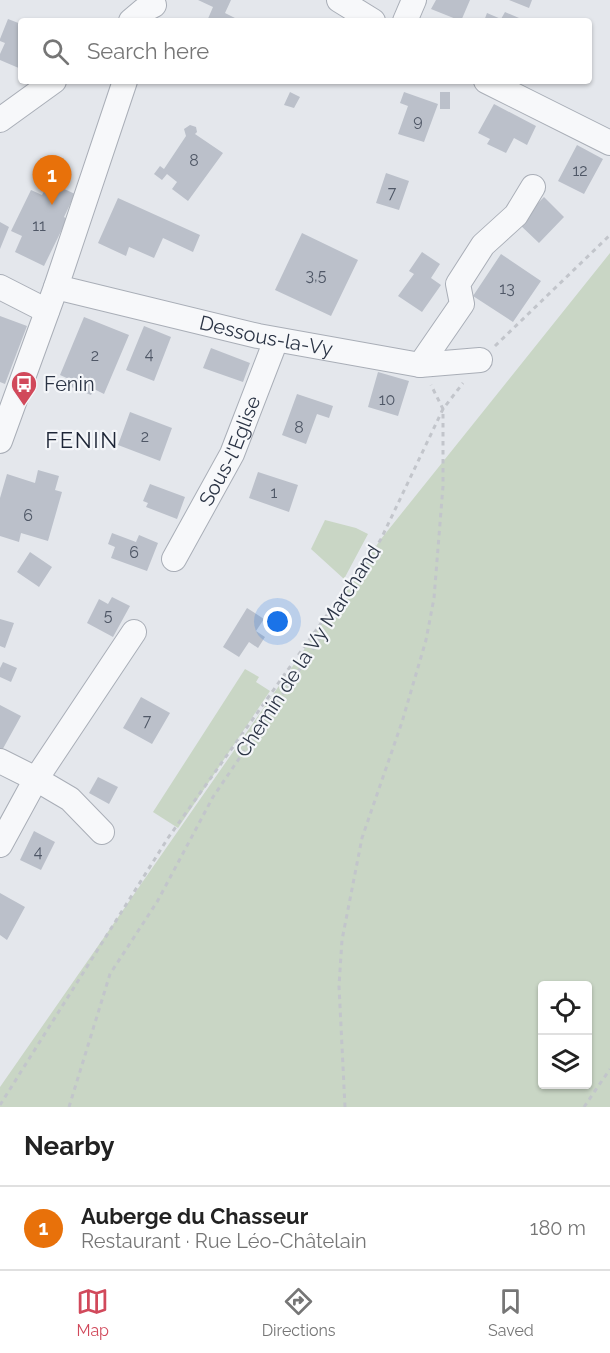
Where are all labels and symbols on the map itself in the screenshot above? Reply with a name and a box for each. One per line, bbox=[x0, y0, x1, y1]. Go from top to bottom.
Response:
house number: 9 bbox=[413, 111, 423, 130]
house number: 8 bbox=[189, 151, 199, 170]
pin: 1 bbox=[32, 156, 72, 205]
house number: 12 bbox=[572, 161, 588, 180]
house number: 7 bbox=[388, 183, 397, 202]
house number: 11 bbox=[32, 216, 46, 235]
house number: 3,5 bbox=[306, 266, 327, 285]
house number: 13 bbox=[499, 279, 515, 298]
street label: Dessous-la-Vy bbox=[197, 310, 335, 361]
house number: 4 bbox=[145, 344, 154, 363]
house number: 2 bbox=[91, 346, 99, 365]
bus stop icon: Fenin bbox=[9, 369, 39, 407]
place label: Fenin bbox=[44, 372, 95, 396]
house number: 10 bbox=[379, 390, 395, 409]
street label: Sous-l'Eglise bbox=[194, 392, 265, 510]
house number: 8 bbox=[294, 418, 304, 437]
district label: FENIN bbox=[45, 427, 119, 453]
house number: 2 bbox=[141, 427, 149, 446]
house number: 1 bbox=[271, 483, 278, 502]
house number: 6 bbox=[23, 506, 33, 525]
street label: Chemin de la Vy Marchand bbox=[230, 540, 386, 762]
house number: 6 bbox=[129, 543, 139, 562]
house number: 5 bbox=[104, 606, 113, 625]
your location bbox=[263, 607, 292, 636]
house number: 7 bbox=[143, 711, 152, 730]
house number: 4 bbox=[34, 842, 43, 861]

